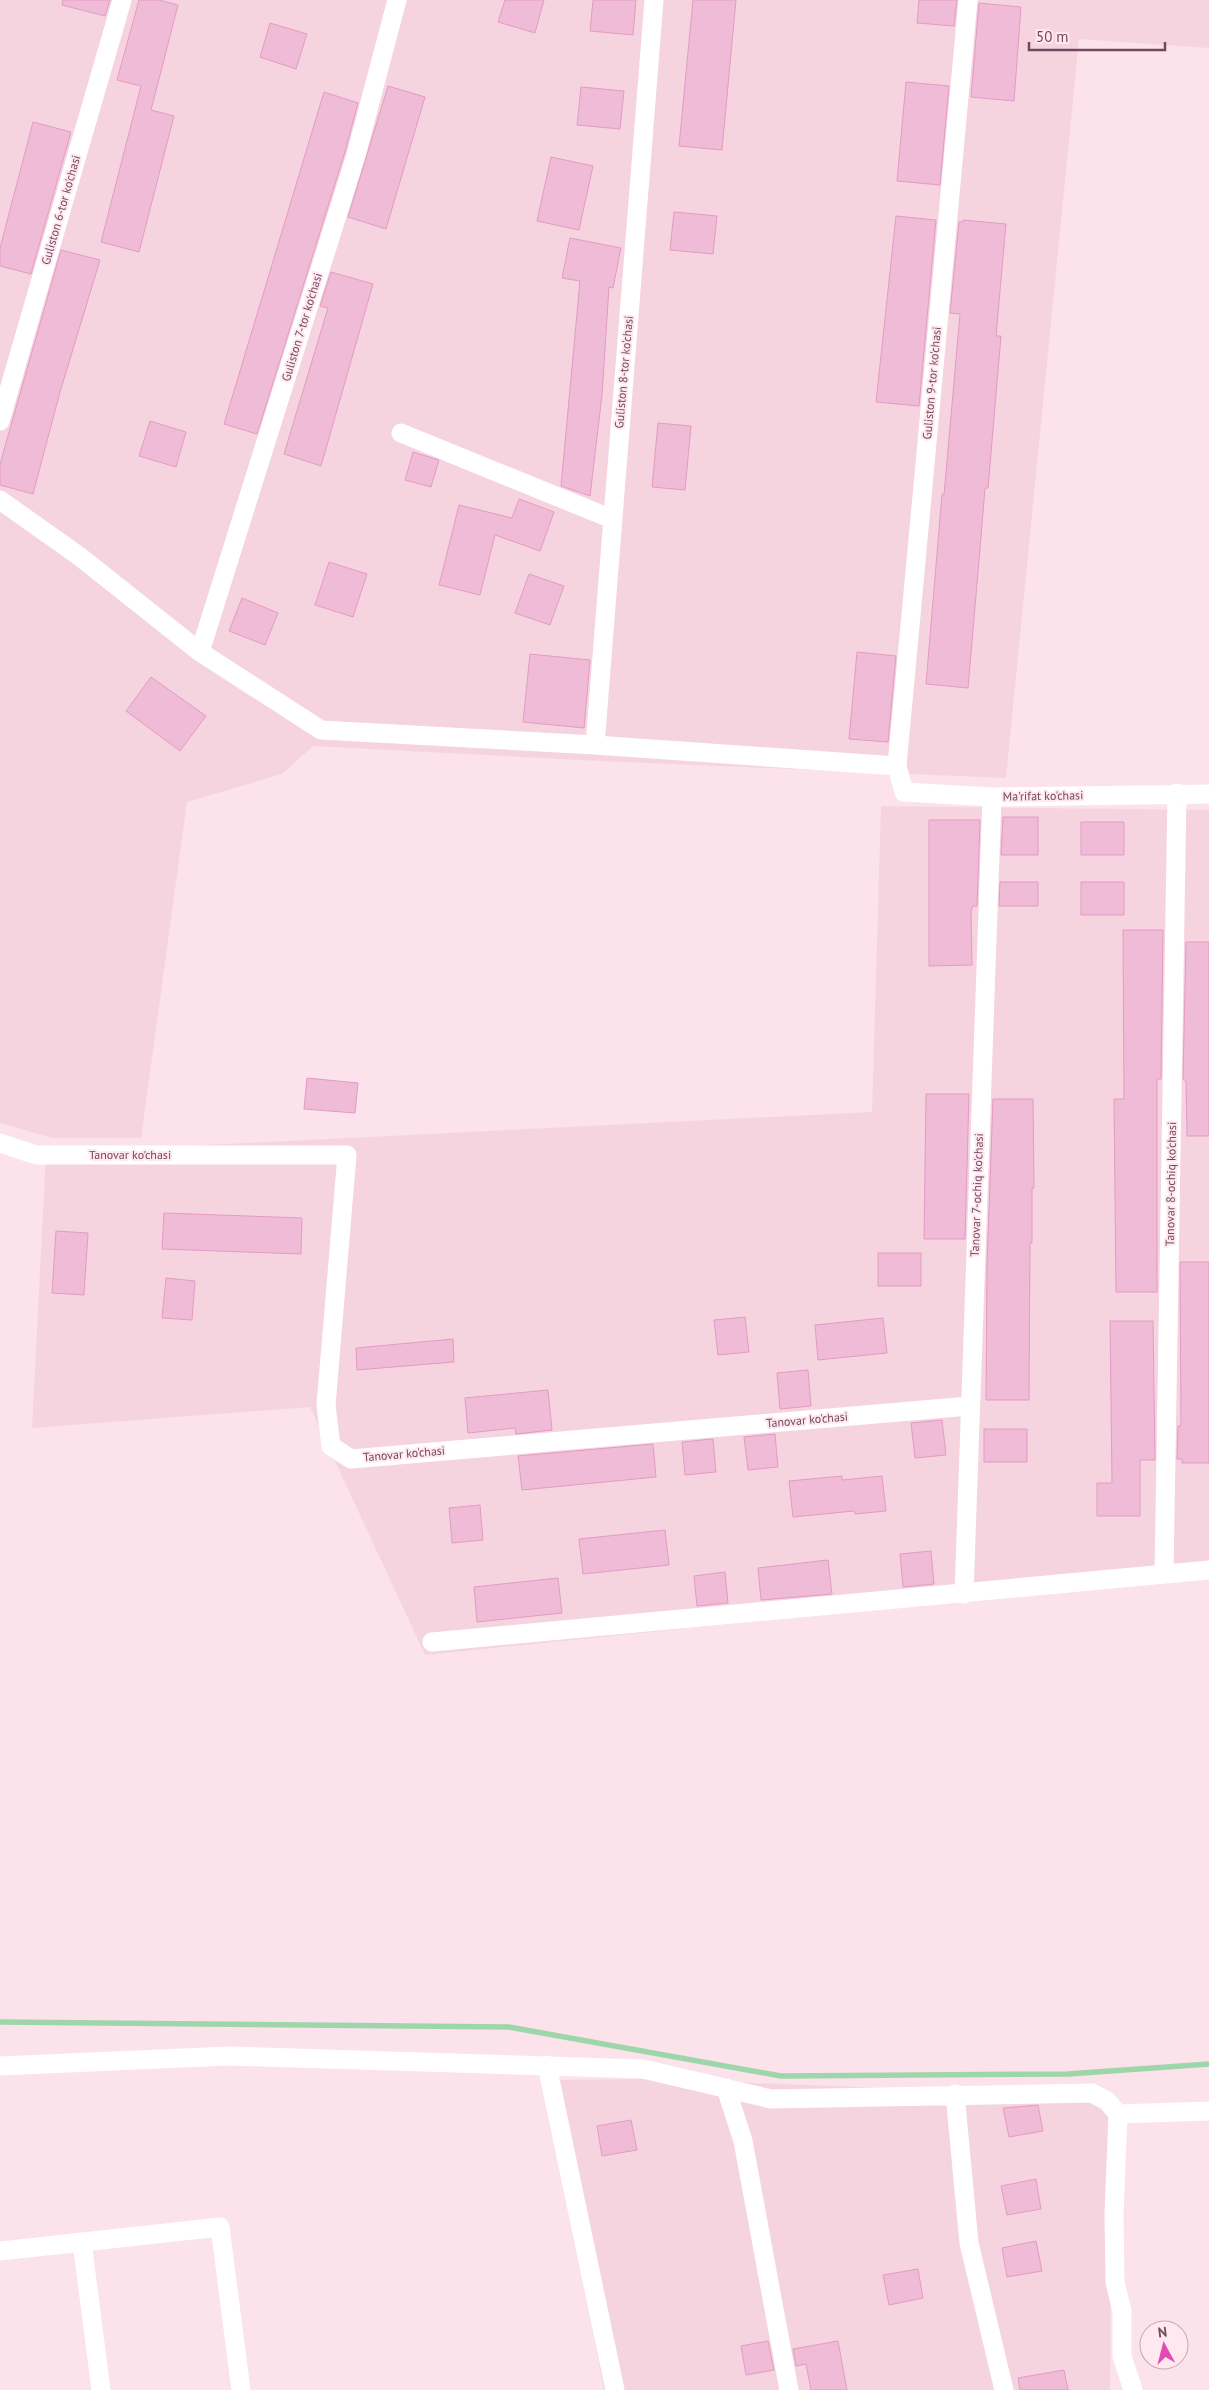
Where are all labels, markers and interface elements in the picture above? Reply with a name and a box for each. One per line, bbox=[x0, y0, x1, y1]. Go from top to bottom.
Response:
scale bar bbox=[1029, 20, 1165, 52]
text: 50 m bbox=[1036, 27, 1069, 46]
street label: Guliston 6-tor ko'chasi bbox=[38, 153, 83, 266]
street label: Guliston 7-tor ko'chasi bbox=[278, 271, 325, 383]
street label: Guliston 8-tor ko'chasi bbox=[611, 315, 636, 429]
street label: Guliston 9-tor ko'chasi bbox=[919, 326, 944, 440]
street label: Ma'rifat ko'chasi bbox=[1003, 787, 1083, 804]
street label: Tanovar 8-ochiq ko'chasi bbox=[1162, 1122, 1179, 1246]
street label: Tanovar 7-ochiq ko'chasi bbox=[967, 1133, 986, 1257]
street label: Tanovar ko'chasi bbox=[89, 1147, 171, 1162]
street label: Tanovar ko'chasi bbox=[765, 1408, 849, 1431]
street label: Tanovar ko'chasi bbox=[362, 1442, 446, 1465]
north arrow bbox=[1139, 2320, 1189, 2370]
text: N bbox=[1157, 2323, 1168, 2342]

